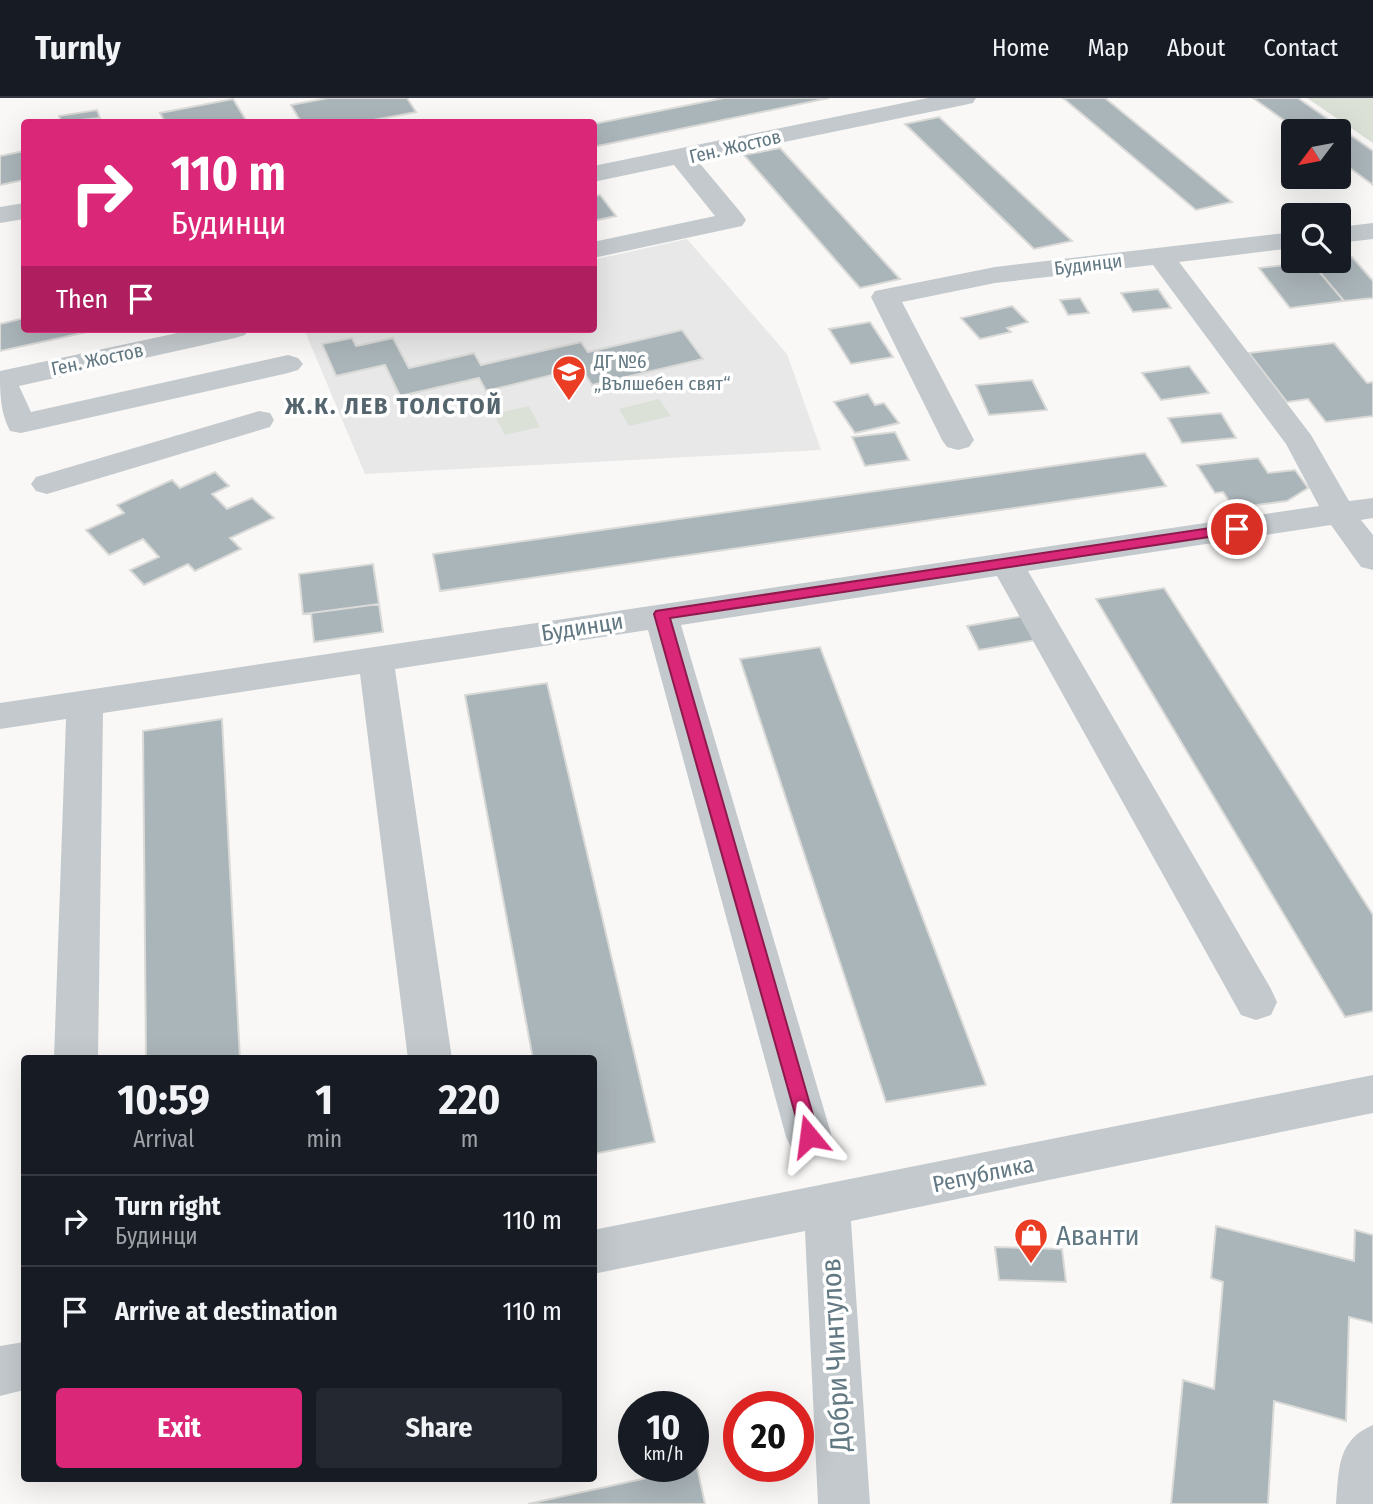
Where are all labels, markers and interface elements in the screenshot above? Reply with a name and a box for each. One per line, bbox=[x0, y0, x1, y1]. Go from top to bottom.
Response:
text: Turnly bbox=[35, 28, 121, 68]
text: Home bbox=[992, 34, 1049, 62]
text: Map bbox=[1087, 34, 1129, 62]
text: About bbox=[1167, 34, 1225, 62]
text: Contact bbox=[1263, 34, 1338, 62]
north arrow bbox=[1281, 119, 1351, 189]
map controls bbox=[1281, 119, 1351, 273]
street label: Ген. Жостов bbox=[687, 125, 783, 168]
text: 110 m bbox=[171, 144, 286, 203]
icon: right bbox=[56, 147, 147, 238]
button: search bbox=[1281, 203, 1351, 273]
text: Будинци bbox=[171, 204, 286, 242]
street label: Будинци bbox=[1053, 249, 1123, 280]
icon: arrive bbox=[122, 280, 160, 318]
text: Then bbox=[56, 284, 108, 315]
street label: Ген. Жостов bbox=[49, 339, 145, 380]
place label: ДГ №6 „Вълшебен свят“ bbox=[593, 350, 731, 395]
school or university icon: ДГ №6 „Вълшебен свят“ bbox=[550, 353, 588, 402]
district label: Ж.К. ЛЕВ ТОЛСТОЙ bbox=[284, 392, 503, 420]
pin bbox=[1207, 499, 1267, 559]
icon: arrive bbox=[1218, 510, 1256, 548]
street label: Будинци bbox=[539, 607, 625, 647]
text: 10:59 bbox=[118, 1075, 210, 1125]
text: 1 bbox=[315, 1075, 333, 1125]
text: 220 bbox=[439, 1075, 500, 1125]
position arrow bbox=[772, 1099, 846, 1173]
text: Arrival bbox=[133, 1125, 194, 1153]
text: min bbox=[306, 1125, 342, 1153]
text: m bbox=[461, 1125, 478, 1153]
street label: Република bbox=[930, 1150, 1036, 1198]
text: Turn right bbox=[115, 1191, 221, 1222]
icon: right bbox=[56, 1202, 94, 1240]
text: 110 m bbox=[502, 1205, 562, 1236]
shop icon: Аванти bbox=[1012, 1216, 1050, 1265]
place label: Аванти bbox=[1056, 1219, 1140, 1252]
text: Будинци bbox=[115, 1222, 198, 1250]
street label: Добри Чинтулов bbox=[814, 1258, 857, 1453]
icon: arrive bbox=[56, 1293, 94, 1331]
text: Arrive at destination bbox=[115, 1296, 338, 1327]
text: 110 m bbox=[502, 1296, 562, 1327]
button: Exit bbox=[56, 1388, 302, 1468]
button: Share bbox=[316, 1388, 562, 1468]
speed limit sign: 20 bbox=[723, 1391, 814, 1482]
text: 10 bbox=[647, 1406, 680, 1448]
text: km/h bbox=[643, 1443, 684, 1465]

